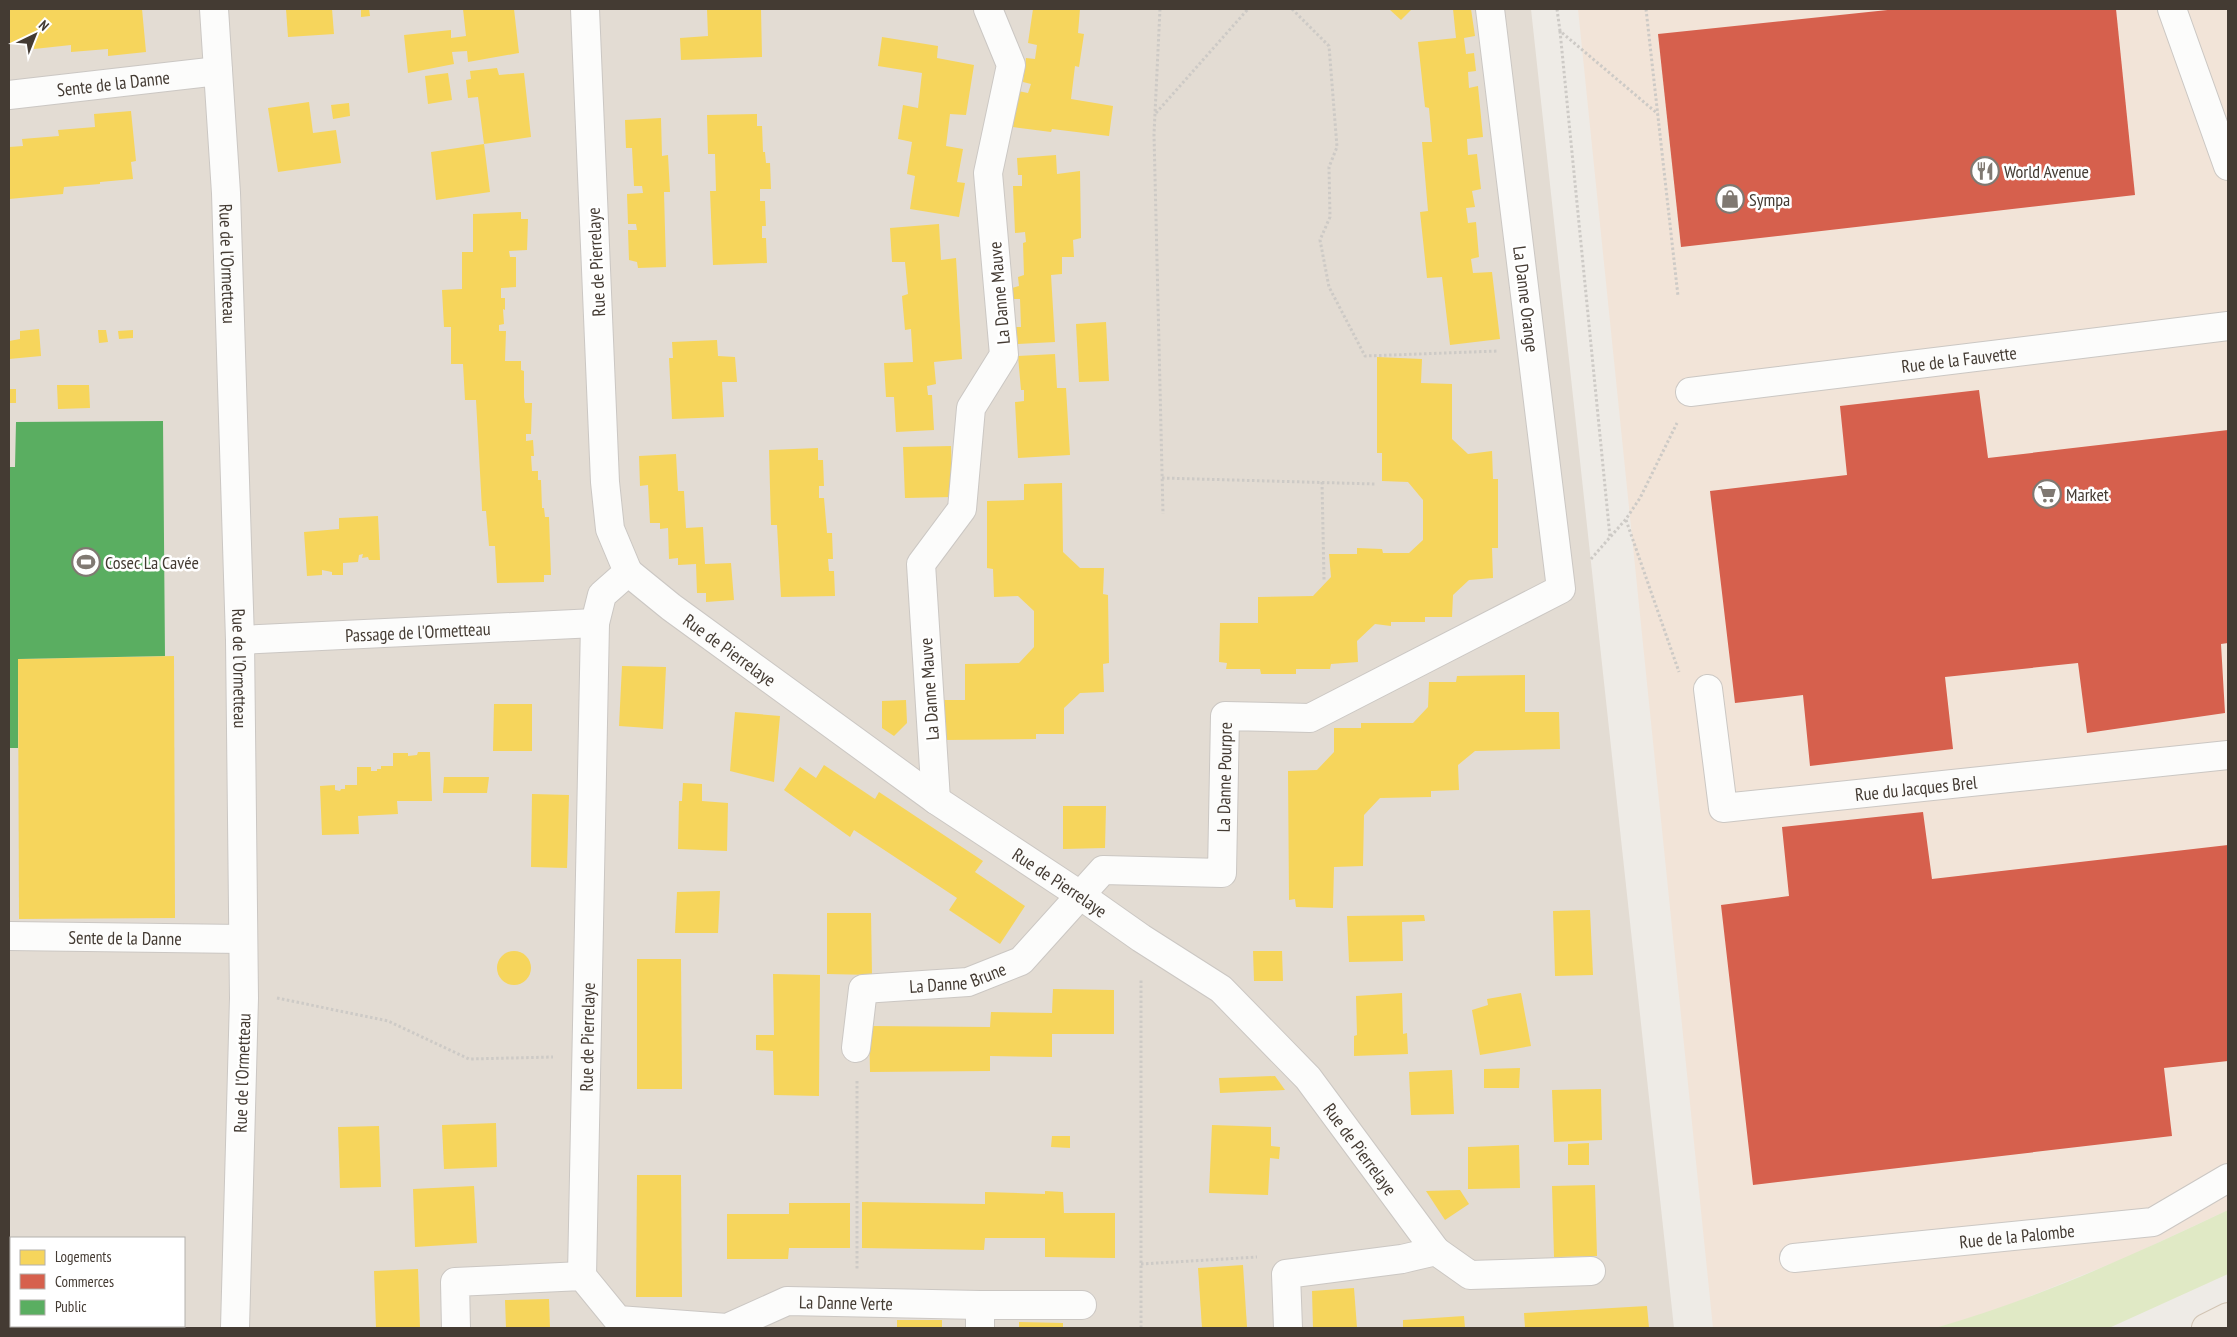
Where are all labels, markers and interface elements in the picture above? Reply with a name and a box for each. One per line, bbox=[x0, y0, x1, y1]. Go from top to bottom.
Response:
north arrow bbox=[10, 10, 60, 60]
text: N bbox=[35, 16, 53, 35]
street label: Sente de la Danne bbox=[56, 65, 171, 101]
restaurant icon: World Avenue bbox=[1970, 156, 2000, 186]
place label: World Avenue bbox=[2004, 160, 2089, 183]
shop icon: Sympa bbox=[1715, 184, 1745, 214]
place label: Sympa bbox=[1749, 188, 1790, 211]
street label: Rue de l'Ormetteau bbox=[215, 203, 242, 324]
street label: Rue de Pierrelaye bbox=[582, 207, 610, 317]
street label: La Danne Mauve bbox=[983, 241, 1015, 345]
street label: La Danne Orange bbox=[1508, 244, 1544, 354]
street label: Rue de la Fauvette bbox=[1900, 341, 2018, 377]
supermarket icon: Market bbox=[2032, 479, 2062, 509]
place label: Market bbox=[2066, 483, 2109, 506]
sports icon: Cosec La Cavée bbox=[71, 547, 101, 577]
place label: Cosec La Cavée bbox=[105, 551, 199, 574]
street label: Rue de l'Ormetteau bbox=[228, 608, 252, 728]
street label: Rue de Pierrelaye bbox=[679, 608, 781, 691]
street label: Passage de l'Ormetteau bbox=[345, 617, 491, 646]
street label: La Danne Mauve bbox=[914, 637, 944, 741]
street label: La Danne Pourpre bbox=[1211, 722, 1236, 833]
street label: Rue du Jacques Brel bbox=[1854, 770, 1979, 806]
street label: Rue de Pierrelaye bbox=[1008, 842, 1112, 922]
street label: Sente de la Danne bbox=[68, 925, 182, 950]
street label: La Danne Brune bbox=[908, 957, 1009, 997]
street label: Rue de Pierrelaye bbox=[574, 982, 599, 1092]
street label: Rue de l'Ormetteau bbox=[228, 1013, 256, 1133]
street label: Rue de Pierrelaye bbox=[1319, 1098, 1402, 1200]
street label: Rue de la Palombe bbox=[1958, 1218, 2076, 1253]
legend bbox=[10, 1237, 185, 1327]
text: Logements bbox=[55, 1247, 111, 1266]
text: Commerces bbox=[55, 1272, 114, 1291]
street label: La Danne Verte bbox=[799, 1290, 893, 1315]
text: Public bbox=[55, 1297, 87, 1316]

